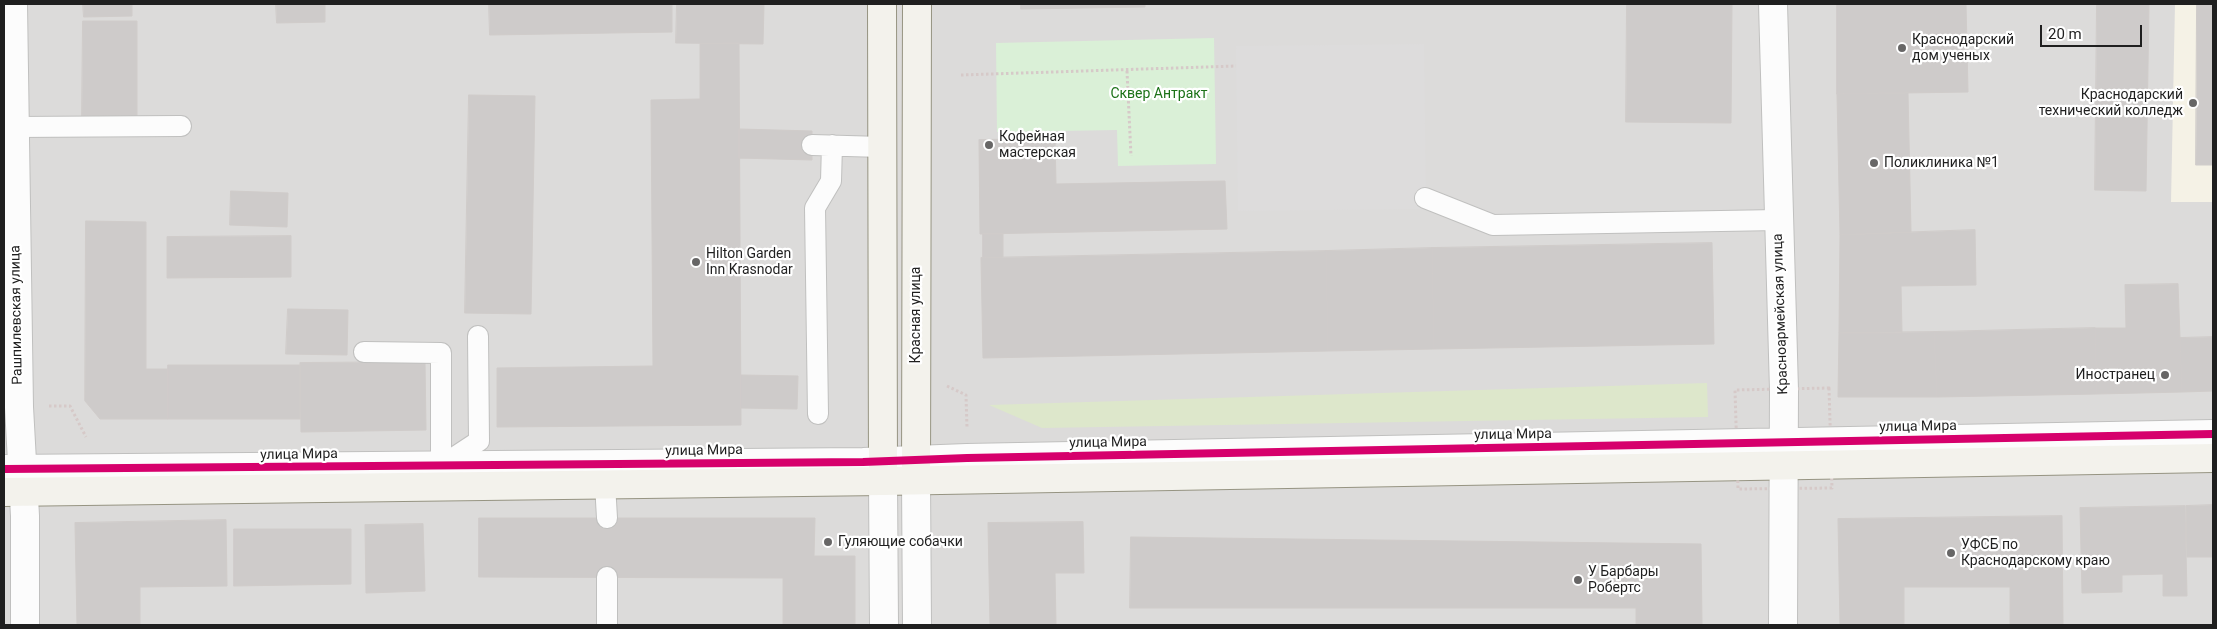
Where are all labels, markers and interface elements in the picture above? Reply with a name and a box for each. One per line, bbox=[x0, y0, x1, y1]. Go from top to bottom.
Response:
scale bar bbox=[2042, 15, 2144, 47]
text: 20 m bbox=[2048, 25, 2082, 43]
place label: Краснодарский дом ученых bbox=[1912, 32, 2014, 64]
marker: Краснодарский дом ученых bbox=[1896, 42, 1908, 54]
park label: Сквер Антракт bbox=[1110, 86, 1208, 102]
place label: Краснодарский технический колледж bbox=[2039, 87, 2183, 120]
marker: Краснодарский технический колледж bbox=[2187, 97, 2199, 109]
place label: Кофейная мастерская bbox=[999, 129, 1076, 162]
marker: Кофейная мастерская bbox=[983, 139, 995, 151]
place label: Поликлиника №1 bbox=[1884, 155, 1999, 171]
marker: Поликлиника №1 bbox=[1868, 157, 1880, 169]
street label: Красноармейская улица bbox=[1770, 233, 1792, 395]
street label: Рашпилевская улица bbox=[7, 245, 27, 385]
place label: Hilton Garden Inn Krasnodar bbox=[706, 246, 793, 278]
marker: Hilton Garden Inn Krasnodar bbox=[690, 256, 702, 268]
street label: Красная улица bbox=[908, 267, 924, 363]
place label: Иностранец bbox=[2076, 367, 2155, 383]
marker: Иностранец bbox=[2159, 369, 2171, 381]
street label: улица Мира bbox=[1879, 418, 1957, 436]
street label: улица Мира bbox=[1474, 426, 1552, 444]
street label: улица Мира bbox=[1069, 434, 1147, 452]
street label: улица Мира bbox=[665, 442, 743, 460]
street label: улица Мира bbox=[260, 446, 338, 464]
place label: Гуляющие собачки bbox=[838, 534, 963, 550]
marker: Гуляющие собачки bbox=[822, 536, 834, 548]
place label: УФСБ по Краснодарскому краю bbox=[1961, 537, 2110, 570]
marker: УФСБ по Краснодарскому краю bbox=[1945, 547, 1957, 559]
place label: У Барбары Робертс bbox=[1588, 564, 1659, 596]
marker: У Барбары Робертс bbox=[1572, 574, 1584, 586]

